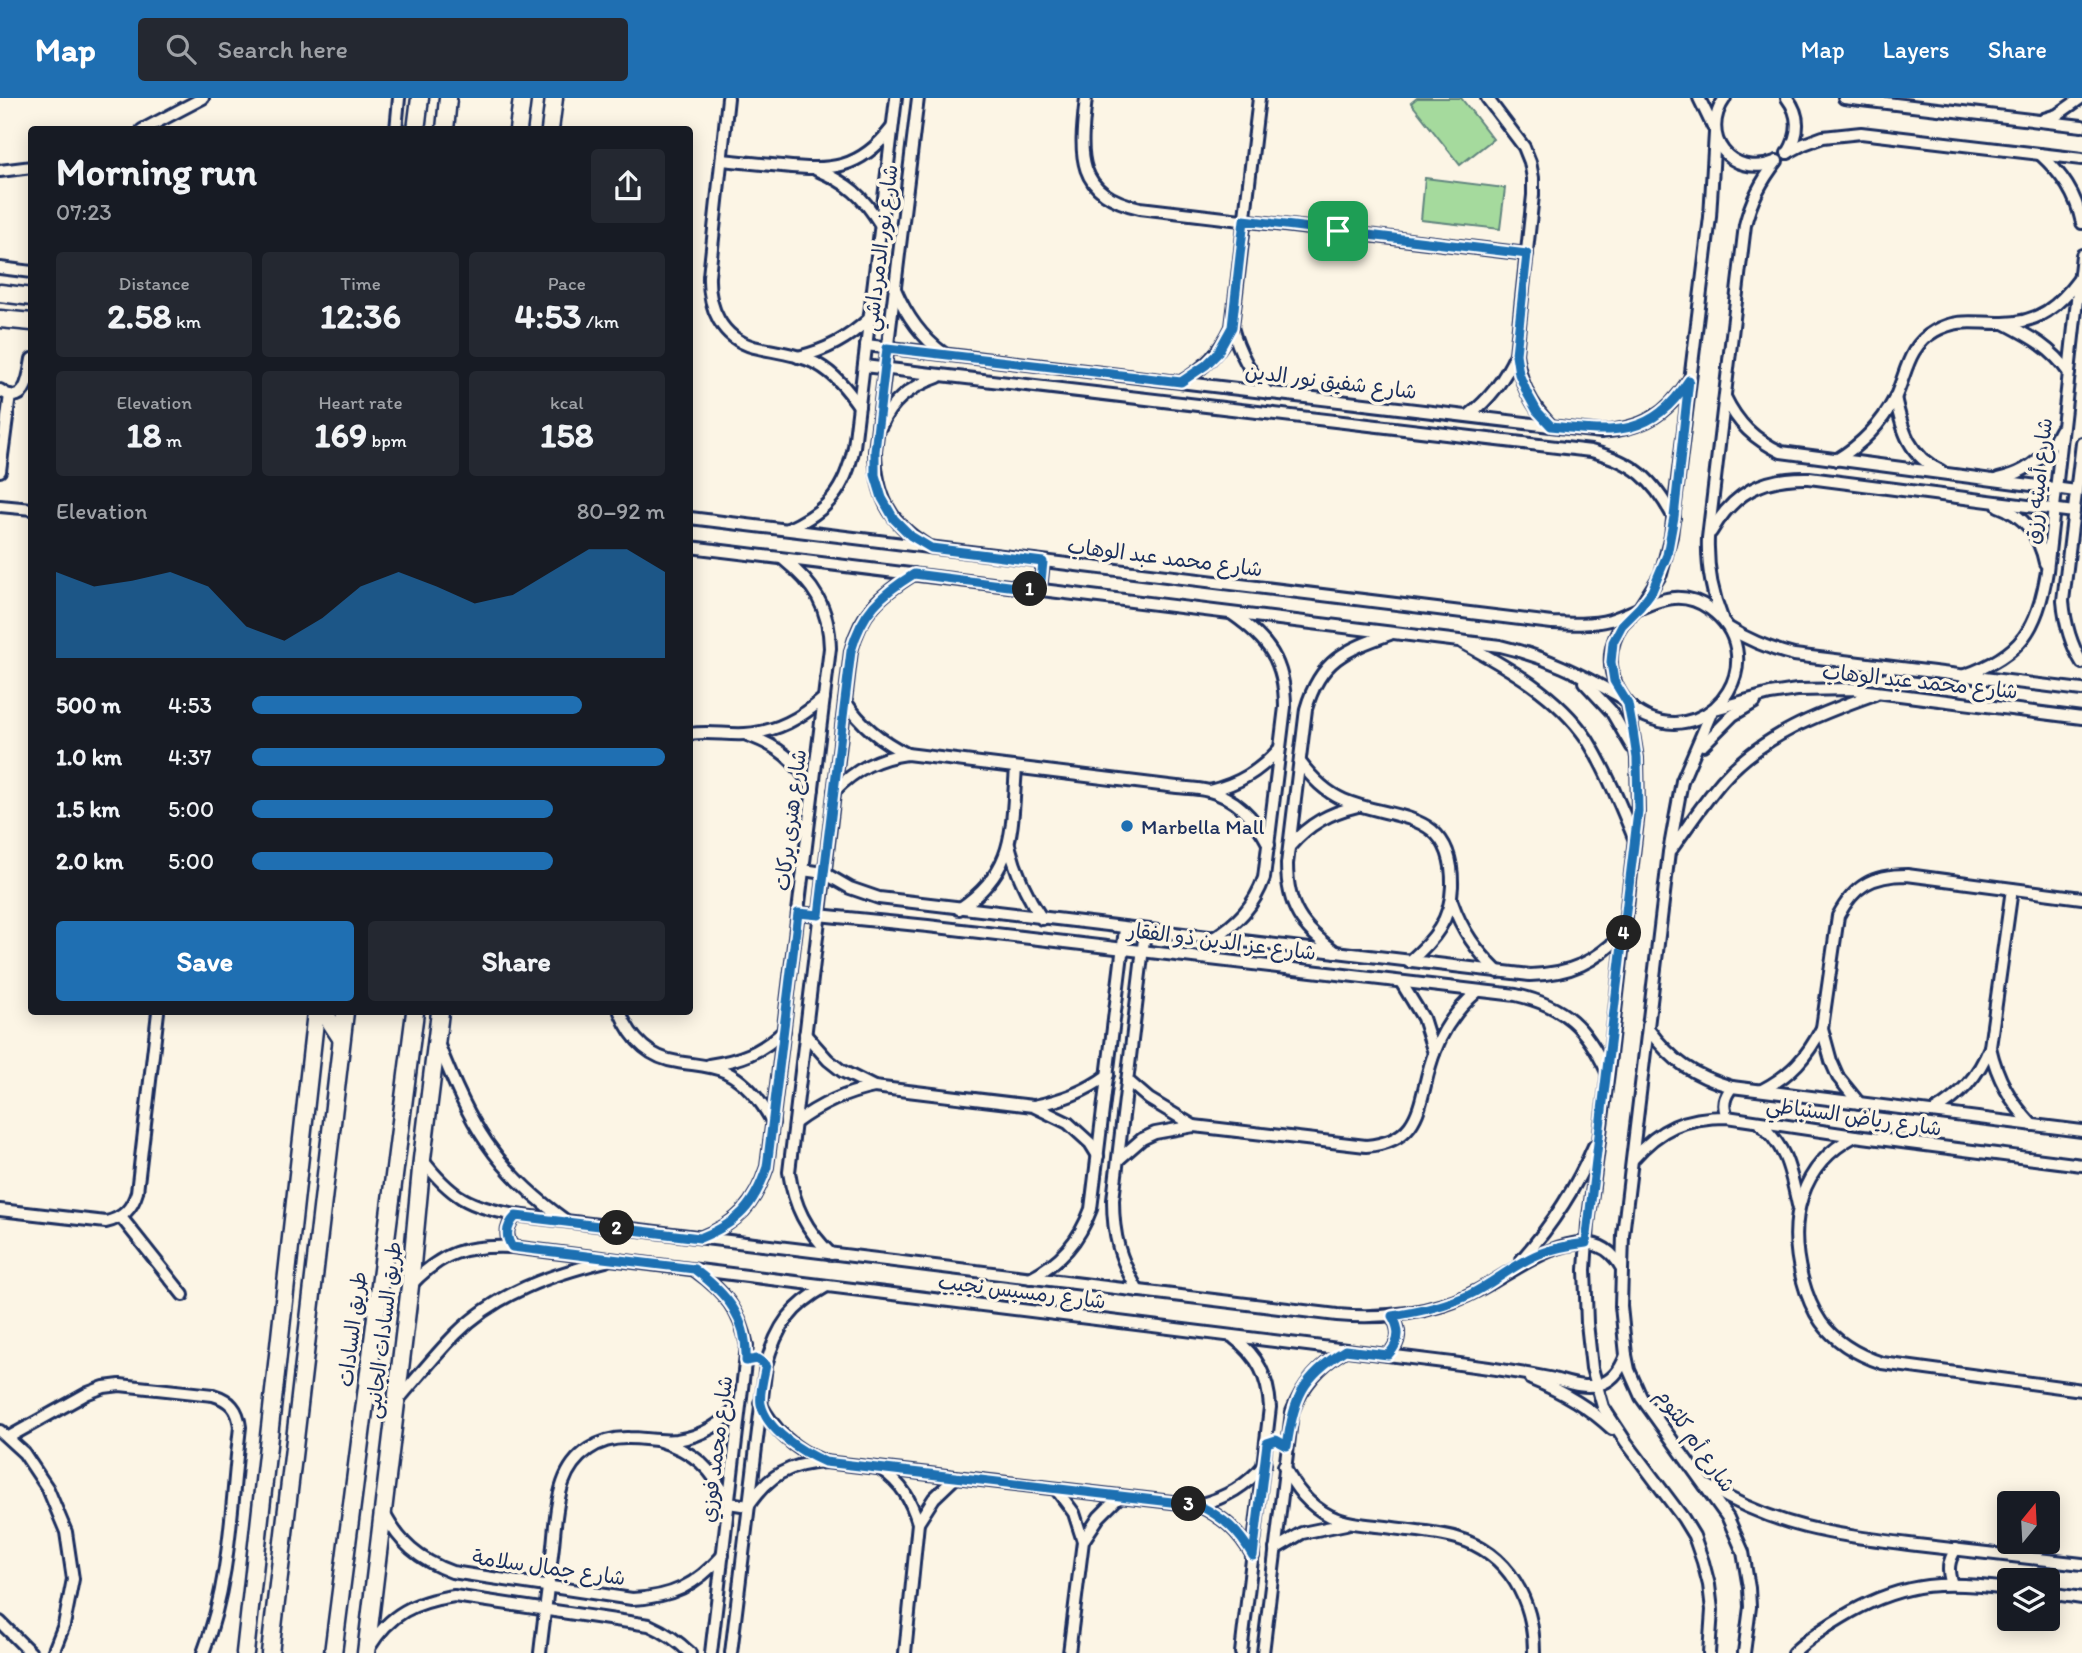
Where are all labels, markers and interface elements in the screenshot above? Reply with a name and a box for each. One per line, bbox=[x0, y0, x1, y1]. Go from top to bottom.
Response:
search box bbox=[138, 18, 628, 81]
text: Map bbox=[35, 30, 96, 69]
icon: search bbox=[162, 30, 200, 68]
text: Search here bbox=[218, 33, 348, 65]
text: Map bbox=[1801, 35, 1845, 64]
text: Layers bbox=[1883, 35, 1950, 64]
text: Share bbox=[1988, 35, 2047, 64]
text: Morning run bbox=[56, 149, 257, 195]
button: share bbox=[591, 149, 665, 223]
street label: شارع نور الدمرداشي bbox=[857, 163, 910, 334]
text: 07:23 bbox=[56, 198, 112, 226]
pin bbox=[1308, 201, 1368, 261]
icon: arrive bbox=[1319, 212, 1357, 250]
text: Distance bbox=[119, 272, 190, 295]
text: Time bbox=[340, 272, 381, 295]
text: Pace bbox=[548, 272, 586, 295]
text: 2.58 bbox=[107, 295, 172, 337]
text: 12:36 bbox=[320, 295, 401, 337]
text: 4:53 bbox=[515, 295, 582, 337]
text: km bbox=[172, 310, 201, 333]
text: /km bbox=[582, 310, 619, 333]
street label: شارع شفيق نور الدين bbox=[1243, 358, 1418, 407]
text: Elevation bbox=[116, 391, 192, 414]
text: Heart rate bbox=[318, 391, 403, 414]
text: kcal bbox=[550, 391, 584, 414]
text: 18 bbox=[126, 414, 162, 456]
text: 169 bbox=[314, 414, 367, 456]
text: 158 bbox=[540, 414, 594, 456]
street label: شارع أمينه رزق bbox=[2019, 416, 2060, 546]
text: m bbox=[162, 429, 182, 452]
text: bpm bbox=[367, 429, 407, 452]
text: Elevation bbox=[56, 497, 147, 525]
text: 80–92 m bbox=[577, 497, 665, 525]
street label: شارع محمد عبد الوهاب bbox=[1066, 533, 1264, 584]
pin: 1 bbox=[1012, 572, 1048, 606]
text: 1 bbox=[1025, 577, 1034, 600]
street label: شارع محمد عبد الوهاب bbox=[1821, 658, 2019, 707]
text: 500 m bbox=[56, 691, 121, 719]
text: 4:53 bbox=[168, 691, 212, 719]
text: 1.0 km bbox=[56, 743, 122, 771]
text: 4:37 bbox=[168, 743, 211, 771]
street label: شارع هنرى بركات bbox=[769, 748, 814, 893]
text: 1.5 km bbox=[56, 795, 120, 823]
text: 5:00 bbox=[168, 795, 214, 823]
place label: Marbella Mall bbox=[1141, 814, 1265, 839]
marker: Marbella Mall bbox=[1119, 818, 1135, 834]
text: 2.0 km bbox=[56, 847, 124, 875]
text: 5:00 bbox=[168, 847, 214, 875]
pin: 4 bbox=[1606, 916, 1642, 950]
street label: شارع عز الدين ذو الفقار bbox=[1124, 917, 1318, 968]
button: Save bbox=[56, 921, 354, 1001]
button: Share bbox=[368, 921, 665, 1001]
text: 4 bbox=[1618, 921, 1629, 944]
street label: شارع رياض السنباطي bbox=[1764, 1091, 1943, 1148]
pin: 2 bbox=[600, 1210, 634, 1246]
text: 2 bbox=[612, 1216, 622, 1239]
street label: طريق السادات الجانبى bbox=[360, 1240, 408, 1420]
street label: شارع رمسيس نجيب bbox=[936, 1268, 1107, 1317]
street label: طريق السادات bbox=[332, 1270, 372, 1388]
street label: شارع محمد فوزي bbox=[695, 1374, 740, 1524]
street label: شارع أم كلثوم bbox=[1648, 1383, 1741, 1499]
pin: 3 bbox=[1172, 1486, 1206, 1522]
north arrow bbox=[1997, 1491, 2060, 1554]
map controls bbox=[1997, 1491, 2060, 1631]
text: 3 bbox=[1183, 1492, 1194, 1515]
street label: شارع جمال سلامة bbox=[470, 1544, 627, 1593]
button: layers bbox=[1997, 1568, 2060, 1631]

